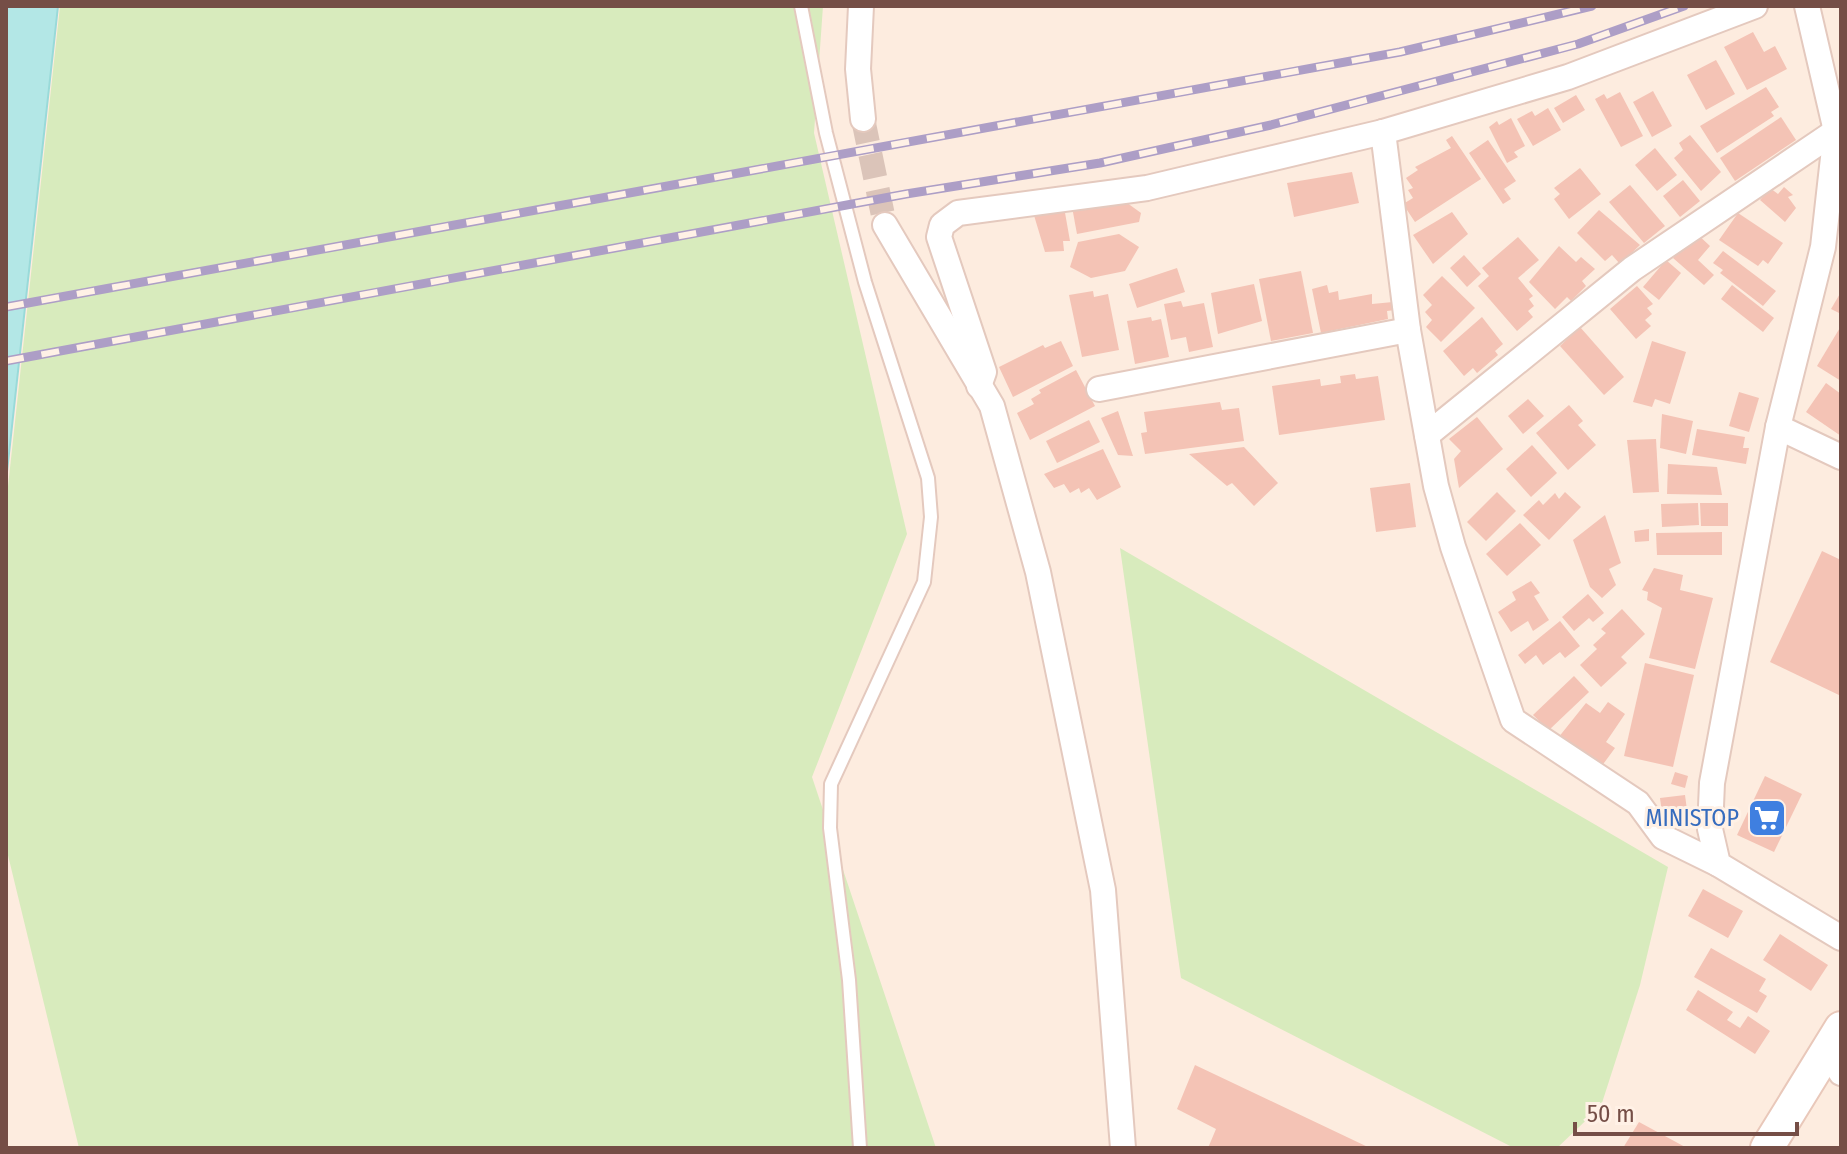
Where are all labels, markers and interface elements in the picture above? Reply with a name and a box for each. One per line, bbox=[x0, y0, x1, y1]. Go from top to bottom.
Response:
supermarket icon: MINISTOP bbox=[1746, 797, 1788, 839]
place label: MINISTOP bbox=[1646, 804, 1739, 832]
scale bar bbox=[1575, 1086, 1797, 1136]
text: 50 m bbox=[1587, 1100, 1635, 1128]

